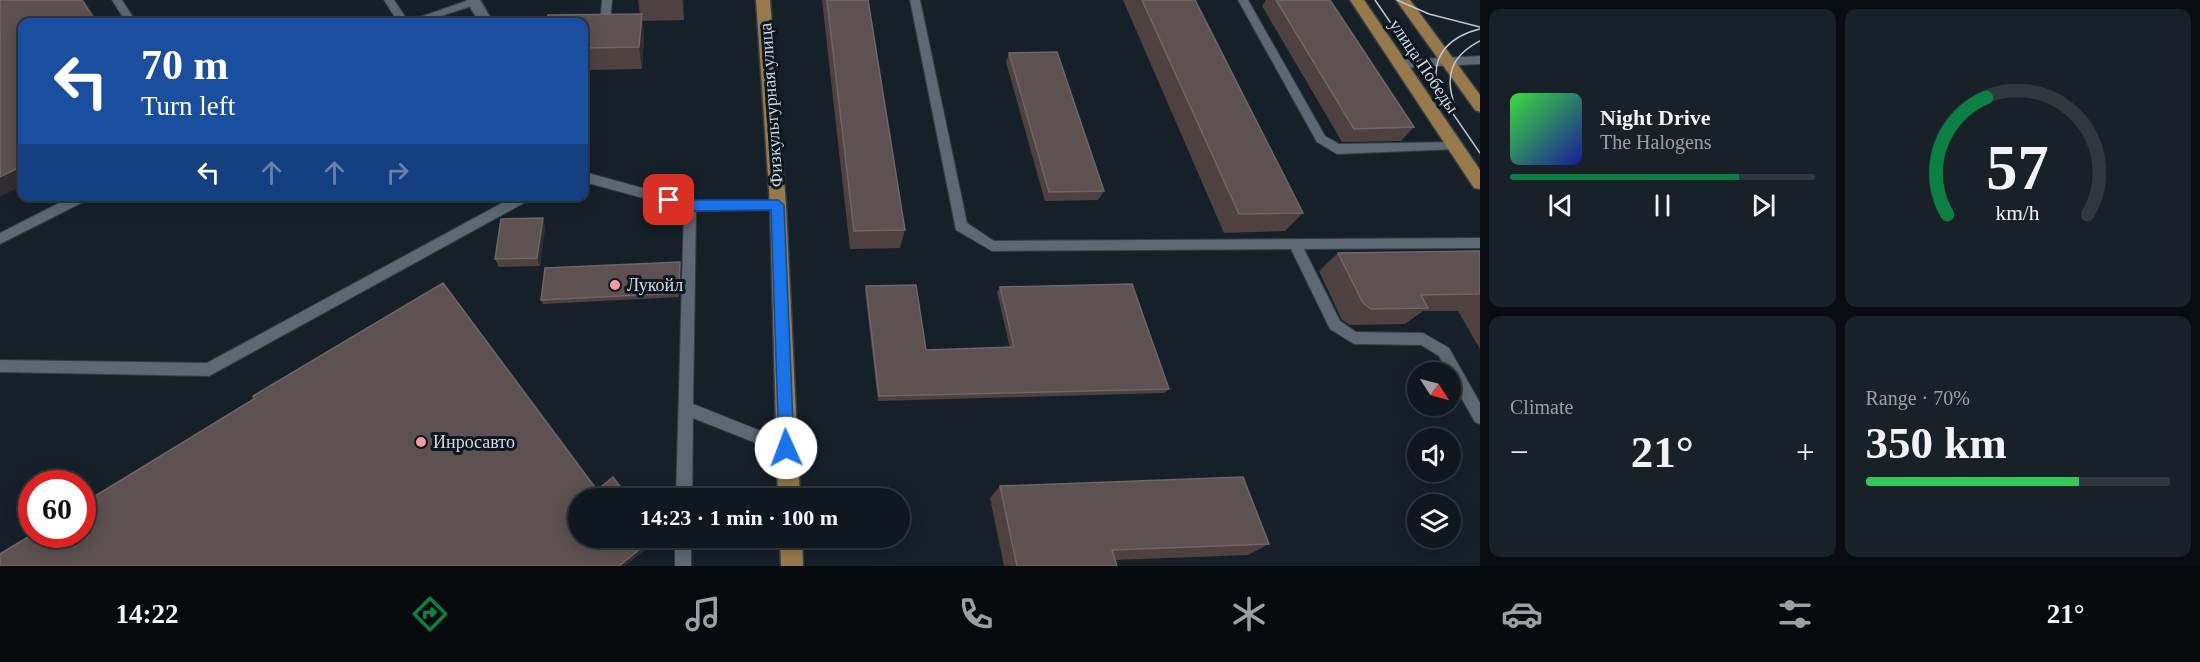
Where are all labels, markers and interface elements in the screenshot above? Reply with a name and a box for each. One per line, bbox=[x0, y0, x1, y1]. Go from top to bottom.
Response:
street label: улица Победы bbox=[1385, 15, 1463, 117]
street label: Физкультурная улица bbox=[755, 22, 787, 188]
icon: left bbox=[42, 42, 120, 120]
text: 70 m bbox=[141, 42, 229, 88]
text: Turn left bbox=[141, 91, 235, 121]
text: Night Drive bbox=[1600, 105, 1711, 130]
text: The Halogens bbox=[1600, 131, 1712, 153]
text: 57 bbox=[1987, 133, 2049, 202]
icon: left bbox=[192, 156, 225, 189]
icon: ahead bbox=[255, 156, 288, 189]
icon: ahead bbox=[318, 156, 351, 189]
icon: right bbox=[381, 156, 414, 189]
pin bbox=[643, 174, 694, 225]
icon: arrive bbox=[652, 183, 685, 216]
icon: previous bbox=[1544, 189, 1577, 222]
icon: pause bbox=[1646, 189, 1679, 222]
icon: next bbox=[1747, 189, 1780, 222]
text: km/h bbox=[1996, 201, 2040, 225]
place label: Лукойл bbox=[627, 275, 683, 295]
marker: Лукойл bbox=[608, 278, 622, 292]
north arrow bbox=[1407, 362, 1461, 416]
map controls bbox=[1407, 362, 1461, 548]
text: Range · 70% bbox=[1866, 387, 1970, 409]
text: Climate bbox=[1510, 396, 1573, 418]
position arrow bbox=[754, 416, 818, 480]
text: 350 km bbox=[1866, 418, 2007, 468]
text: 21° bbox=[1631, 427, 1694, 477]
button: sound bbox=[1407, 428, 1461, 482]
place label: Инросавто bbox=[433, 432, 515, 452]
text: − bbox=[1510, 434, 1529, 470]
text: + bbox=[1796, 434, 1815, 470]
marker: Инросавто bbox=[414, 435, 428, 449]
speed limit sign: 60 bbox=[18, 470, 96, 548]
button: layers bbox=[1407, 494, 1461, 548]
text: 14:23 · 1 min · 100 m bbox=[640, 505, 838, 530]
icon: directions bbox=[409, 593, 451, 635]
icon: music bbox=[682, 593, 724, 635]
icon: phone bbox=[955, 593, 997, 635]
icon: climate bbox=[1228, 593, 1270, 635]
icon: car bbox=[1501, 593, 1543, 635]
icon: filters bbox=[1774, 593, 1816, 635]
text: 14:22 bbox=[115, 599, 178, 629]
text: 21° bbox=[2047, 599, 2084, 629]

